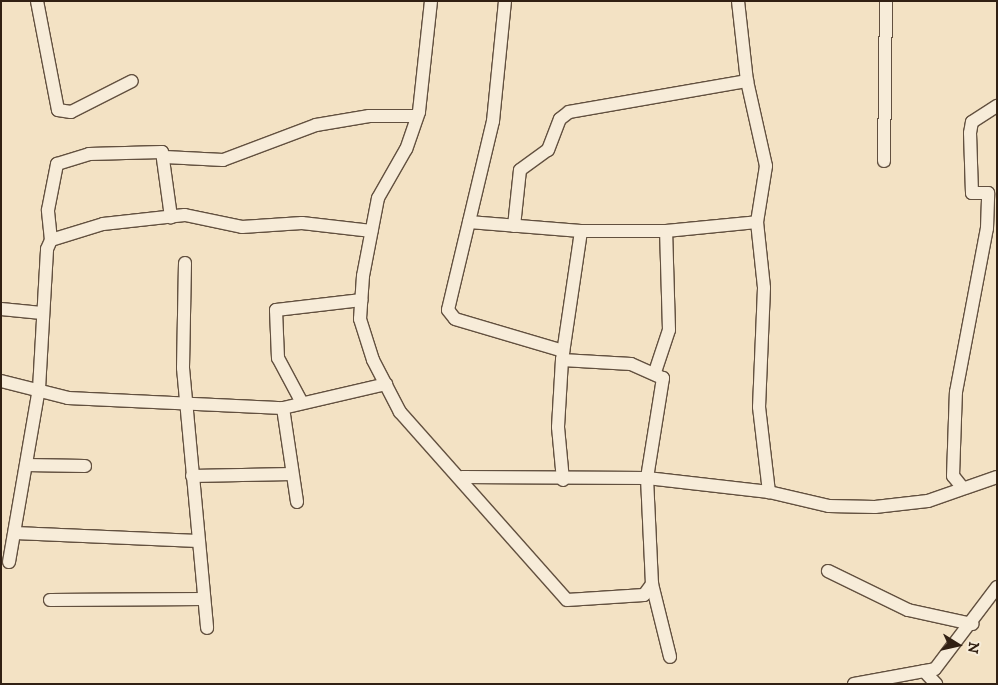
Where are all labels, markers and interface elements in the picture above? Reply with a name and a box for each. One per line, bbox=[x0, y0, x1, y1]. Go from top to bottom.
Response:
north arrow bbox=[933, 620, 983, 670]
text: N bbox=[963, 640, 983, 655]

